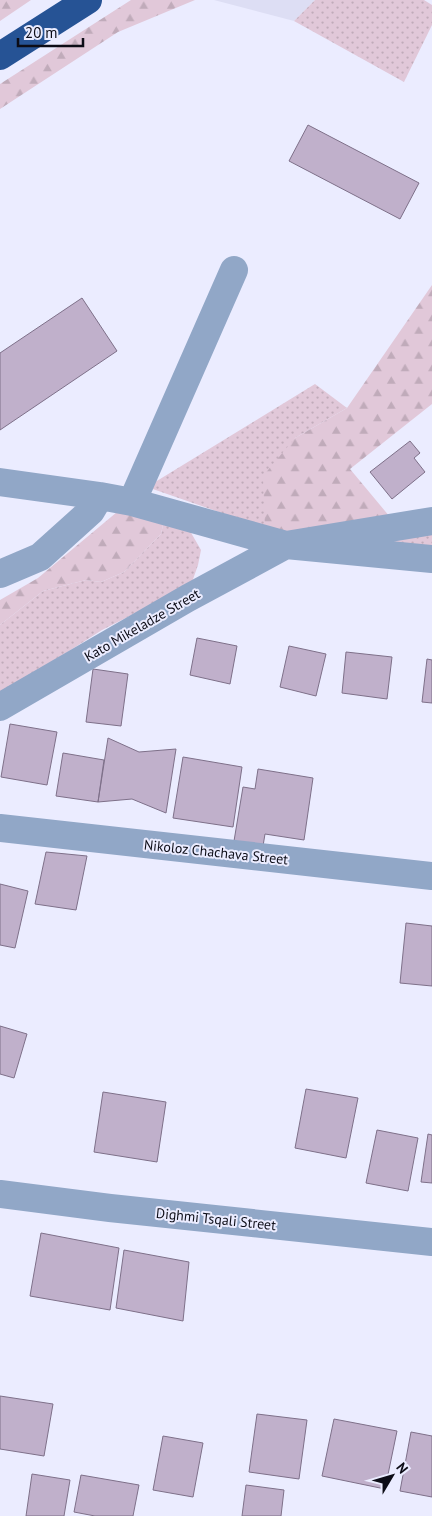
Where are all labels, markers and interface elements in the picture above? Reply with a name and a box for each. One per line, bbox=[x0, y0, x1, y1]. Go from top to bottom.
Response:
scale bar bbox=[18, 15, 82, 47]
text: 20 m bbox=[25, 23, 58, 42]
street label: Kato Mikeladze Street bbox=[81, 584, 203, 665]
street label: Nikoloz Chachava Street bbox=[143, 835, 289, 869]
street label: Dighmi Tsqali Street bbox=[155, 1204, 277, 1234]
north arrow bbox=[367, 1451, 417, 1501]
text: N bbox=[392, 1459, 412, 1477]

